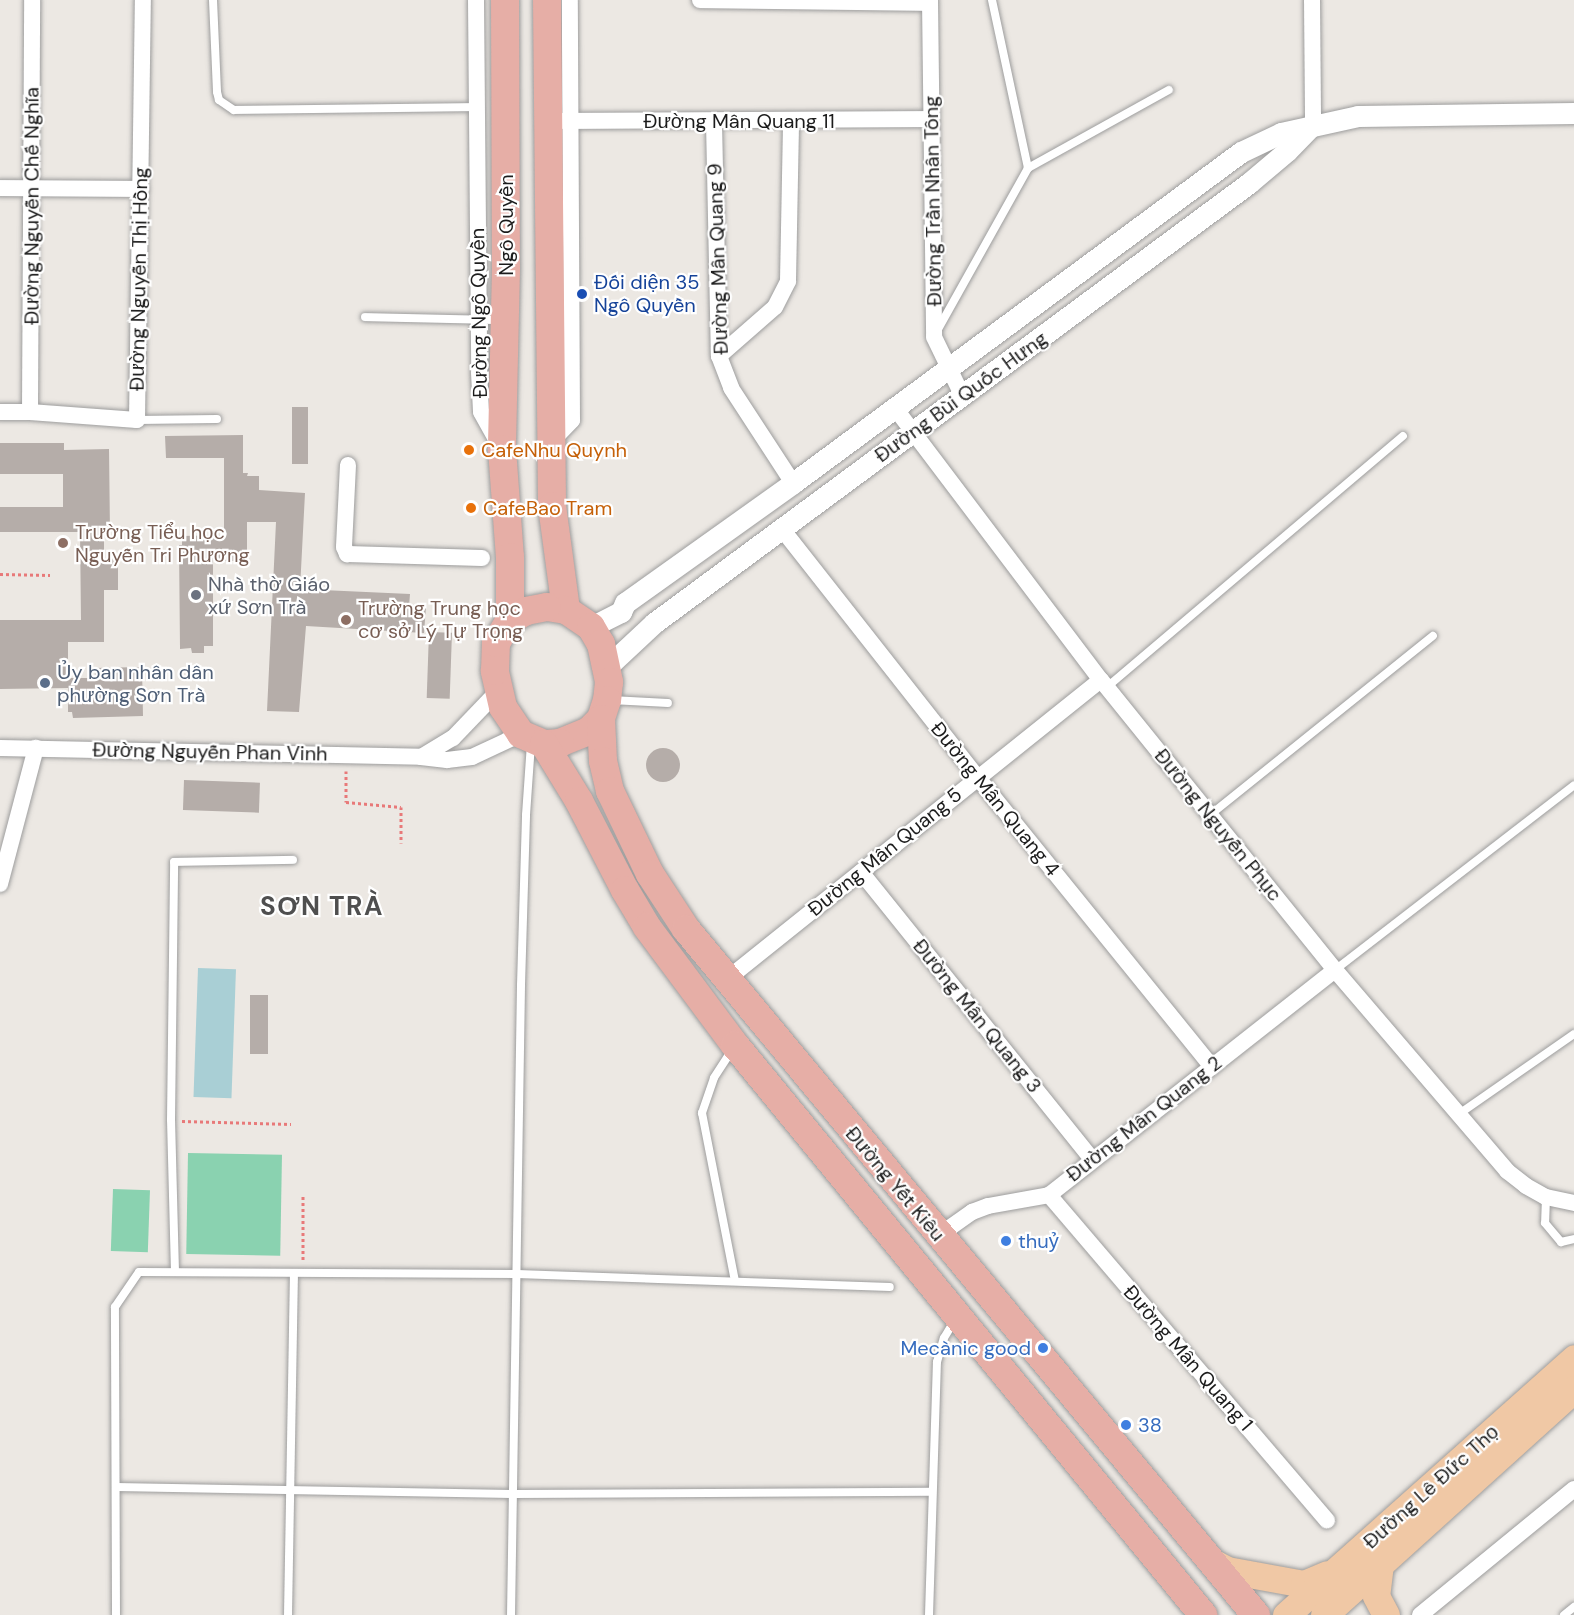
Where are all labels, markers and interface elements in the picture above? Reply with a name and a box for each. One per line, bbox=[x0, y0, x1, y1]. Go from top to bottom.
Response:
street label: Đường Nguyễn Chế Nghĩa bbox=[20, 87, 44, 325]
street label: Đường Trần Nhân Tông bbox=[919, 95, 947, 307]
street label: Đường Mân Quang 11 bbox=[643, 109, 835, 133]
street label: Đường Mân Quang 9 bbox=[703, 163, 733, 355]
street label: Đường Nguyễn Thị Hồng bbox=[125, 167, 153, 391]
street label: Ngô Quyền bbox=[494, 174, 518, 276]
street label: Đường Ngô Quyền bbox=[466, 228, 492, 398]
place label: Đối diện 35 Ngô Quyền bbox=[594, 270, 699, 317]
marker: Đối diện 35 Ngô Quyền bbox=[575, 287, 589, 301]
street label: Đường Bùi Quốc Hưng bbox=[870, 326, 1052, 468]
place label: CafeNhu Quynh bbox=[481, 438, 627, 462]
marker: CafeNhu Quynh bbox=[462, 443, 476, 457]
place label: CafeBao Tram bbox=[483, 496, 612, 520]
marker: CafeBao Tram bbox=[464, 501, 478, 515]
place label: Trường Tiểu học Nguyễn Tri Phương bbox=[75, 520, 250, 567]
marker: Trường Tiểu học Nguyễn Tri Phương bbox=[56, 536, 70, 550]
place label: Nhà thờ Giáo xứ Sơn Trà bbox=[208, 572, 330, 619]
marker: Nhà thờ Giáo xứ Sơn Trà bbox=[189, 588, 203, 602]
place label: Trường Trung học cơ sở Lý Tự Trọng bbox=[358, 596, 523, 643]
marker: Trường Trung học cơ sở Lý Tự Trọng bbox=[339, 613, 353, 627]
place label: Ủy ban nhân dân phường Sơn Trà bbox=[57, 660, 214, 707]
marker: Ủy ban nhân dân phường Sơn Trà bbox=[38, 676, 52, 690]
street label: Đường Mân Quang 4 bbox=[926, 717, 1064, 881]
street label: Đường Nguyễn Phan Vinh bbox=[92, 738, 328, 766]
street label: Đường Nguyễn Phục bbox=[1149, 744, 1287, 906]
street label: Đường Mân Quang 5 bbox=[803, 783, 967, 921]
district label: SƠN TRÀ bbox=[260, 891, 384, 923]
street label: Đường Mân Quang 3 bbox=[908, 934, 1046, 1098]
street label: Đường Mân Quang 2 bbox=[1062, 1051, 1226, 1187]
street label: Đường Yết Kiêu bbox=[840, 1122, 950, 1246]
place label: thuỷ bbox=[1018, 1229, 1059, 1253]
marker: thuỷ bbox=[999, 1234, 1013, 1248]
street label: Đường Mân Quang 1 bbox=[1118, 1280, 1258, 1436]
place label: Mecànic good bbox=[900, 1336, 1031, 1360]
marker: Mecànic good bbox=[1036, 1341, 1050, 1355]
place label: 38 bbox=[1138, 1413, 1162, 1437]
marker: 38 bbox=[1119, 1418, 1133, 1432]
street label: Đường Lê Đức Thọ bbox=[1358, 1420, 1504, 1554]

